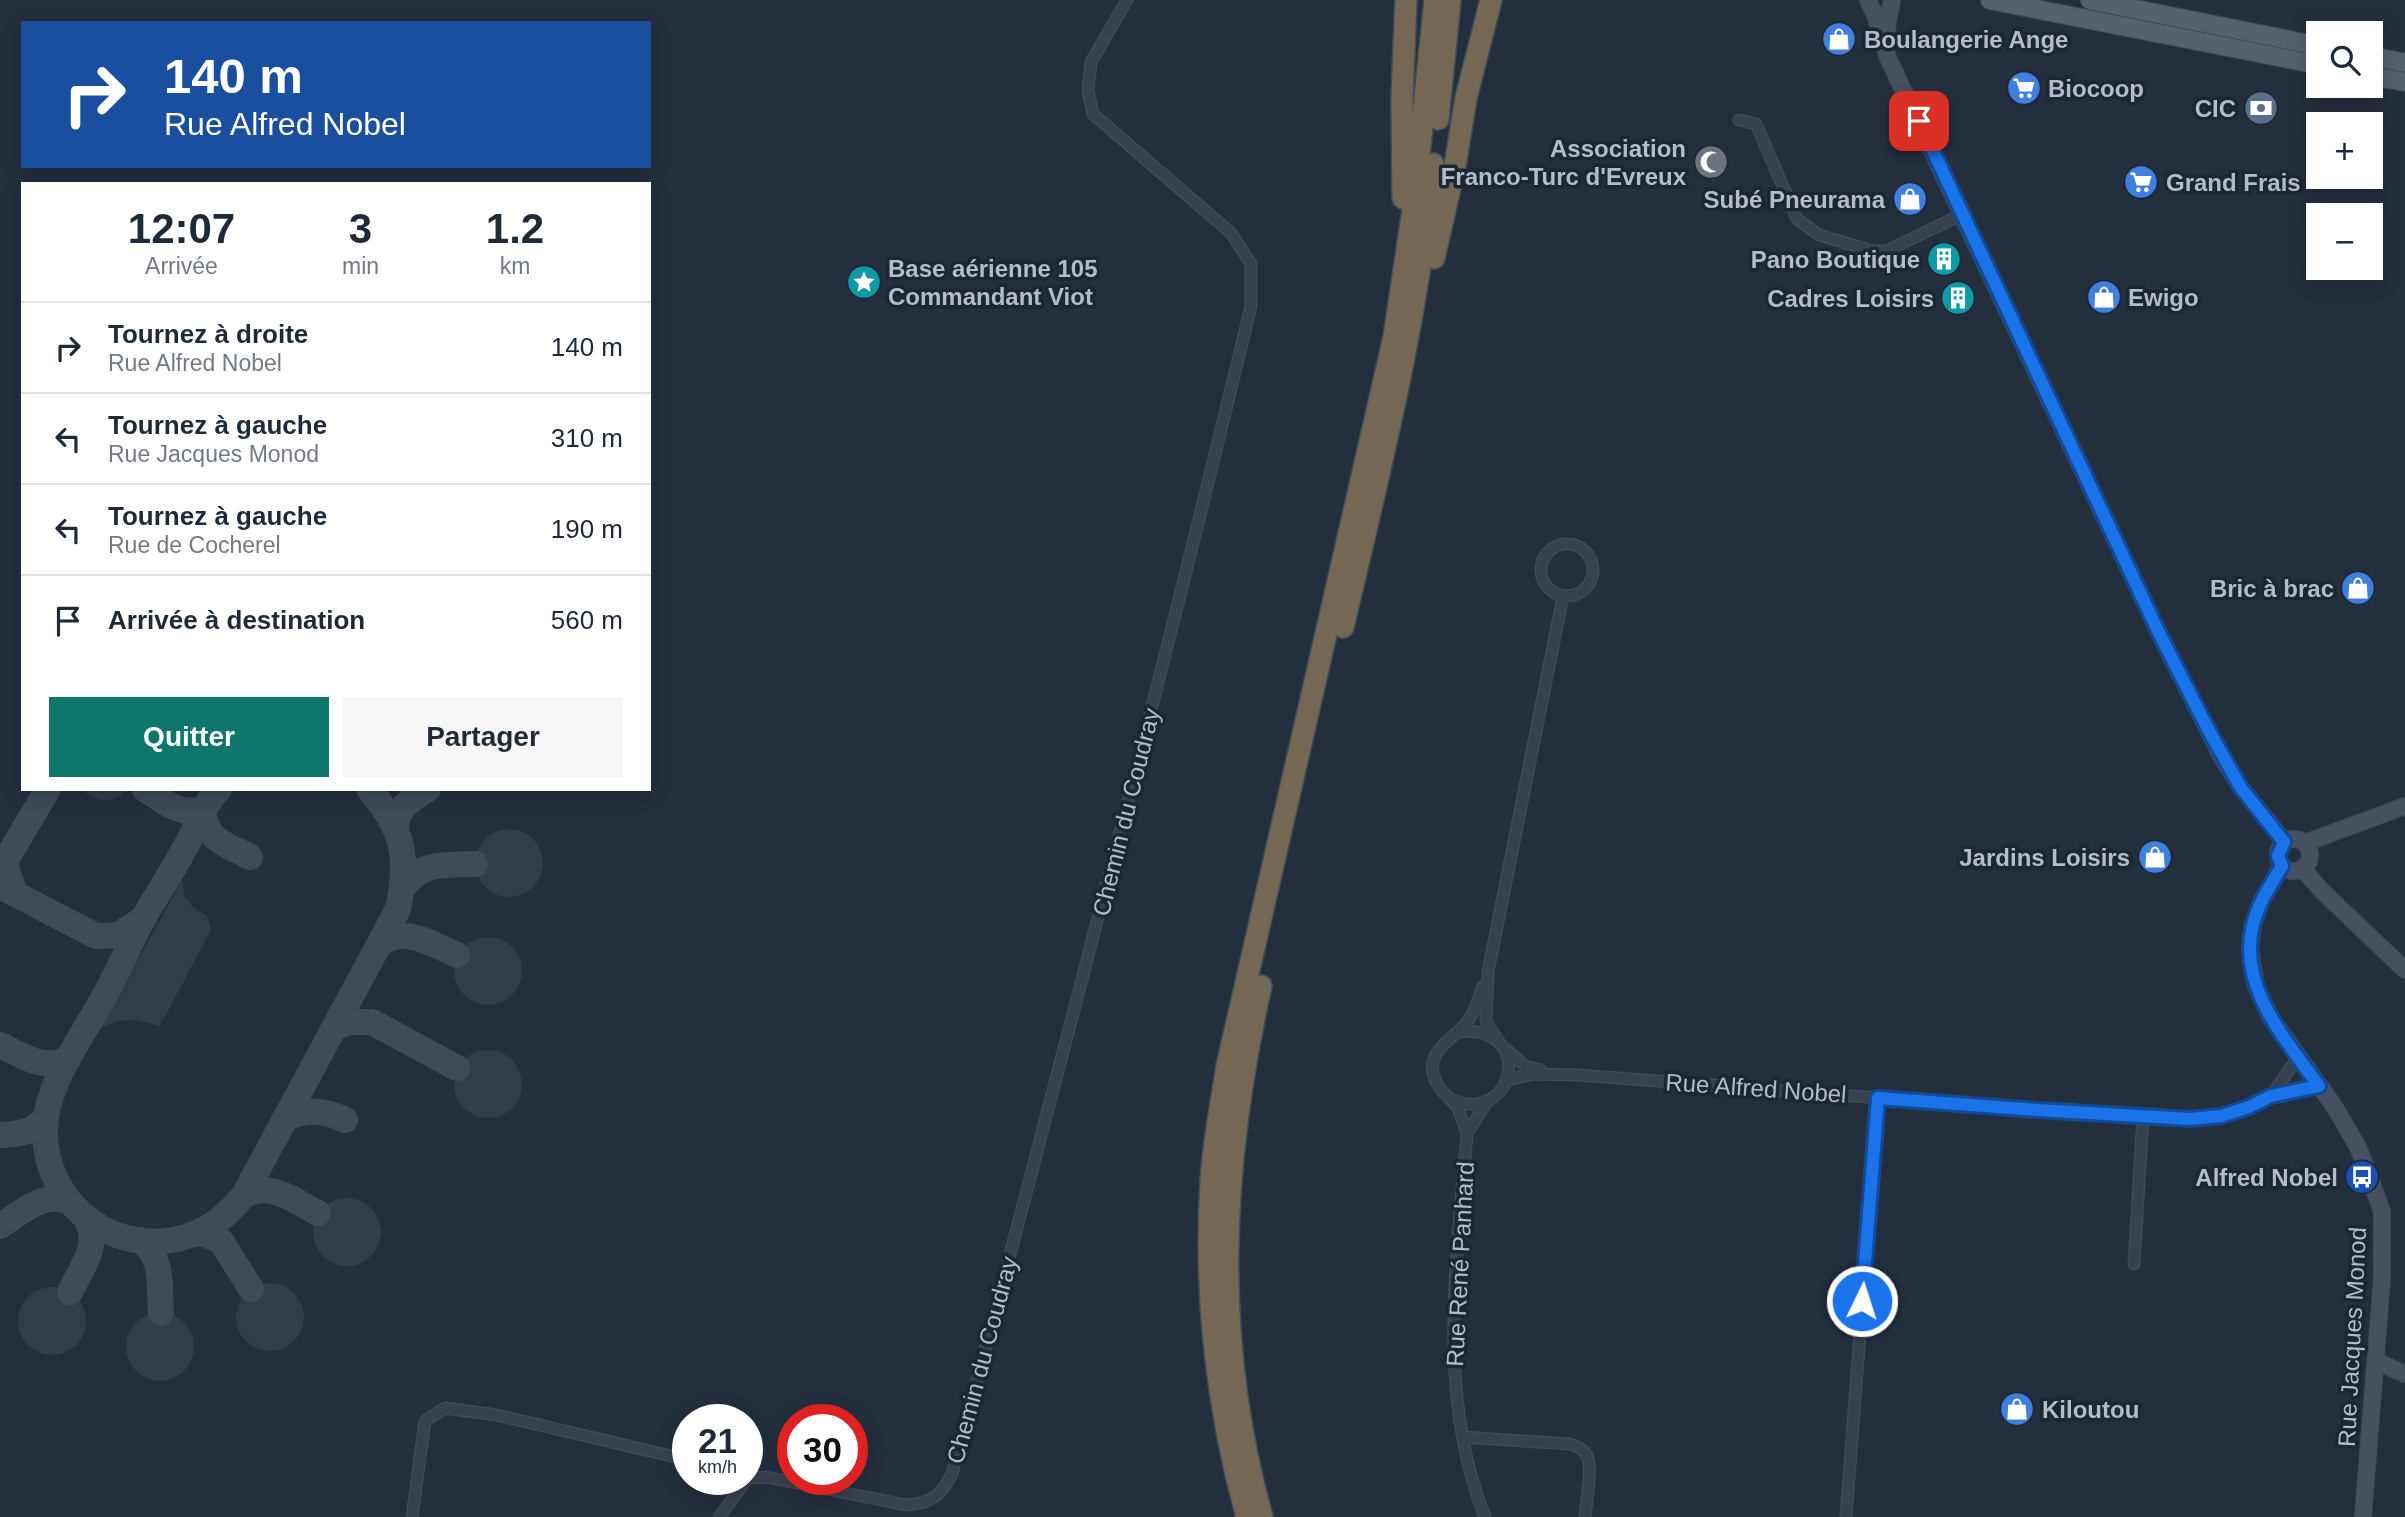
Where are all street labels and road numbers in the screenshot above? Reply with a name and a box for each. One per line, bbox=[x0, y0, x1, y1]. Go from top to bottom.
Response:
street label: Chemin du Coudray bbox=[1087, 705, 1165, 919]
street label: Rue Alfred Nobel bbox=[1665, 1068, 1847, 1108]
street label: Rue René Panhard bbox=[1441, 1161, 1479, 1367]
street label: Rue Jacques Monod bbox=[2333, 1226, 2371, 1448]
street label: Chemin du Coudray bbox=[941, 1253, 1023, 1467]

